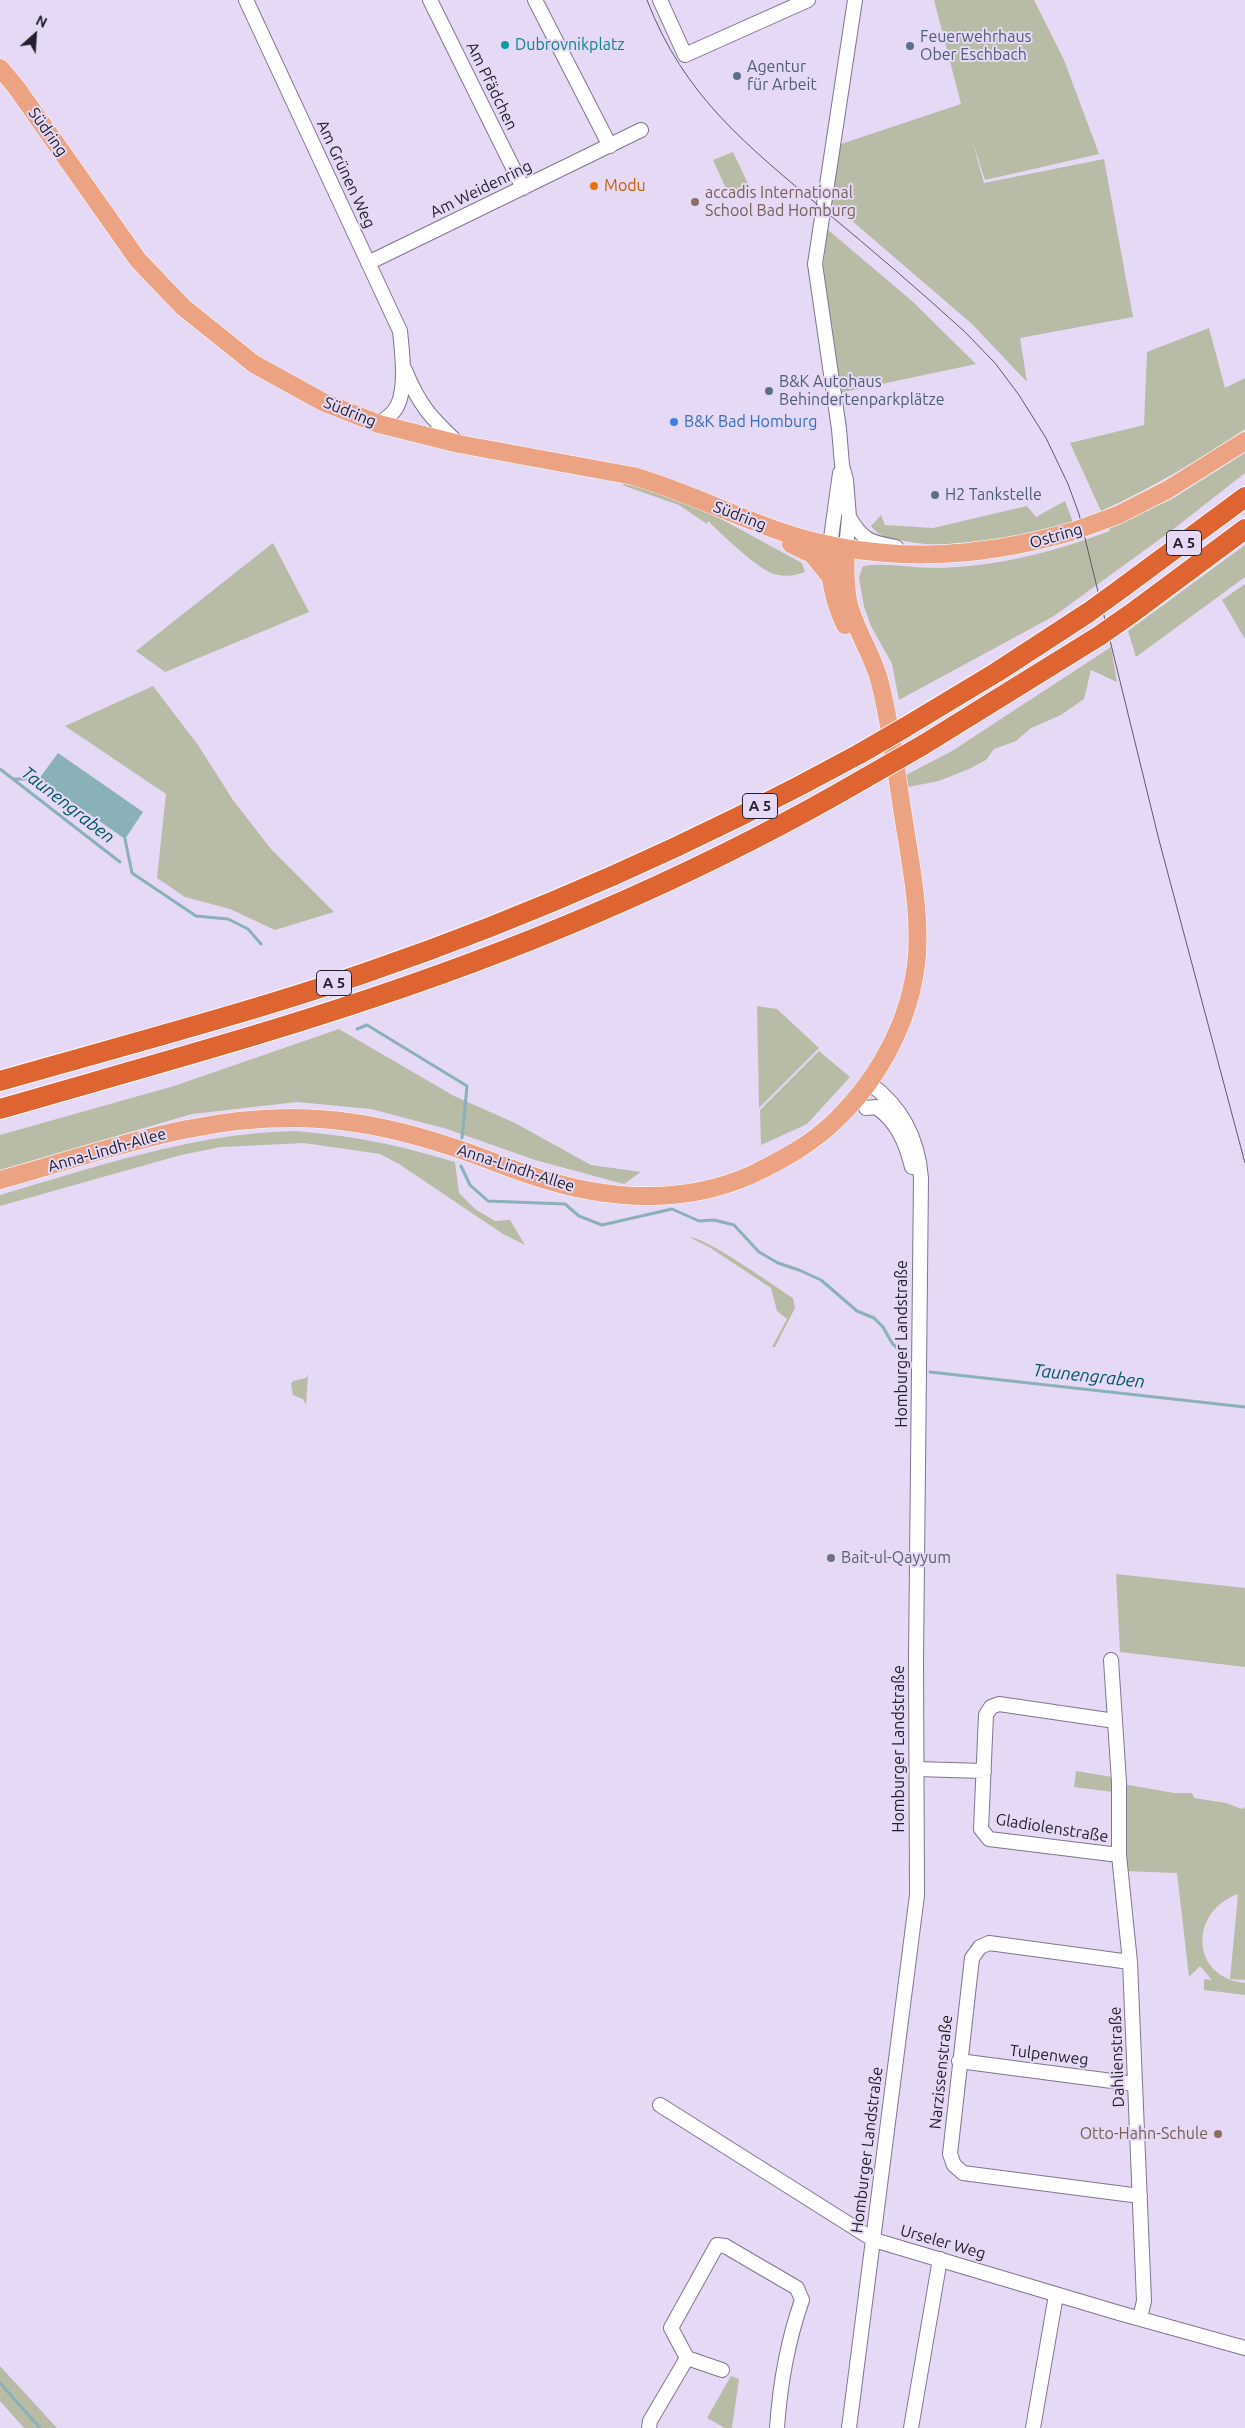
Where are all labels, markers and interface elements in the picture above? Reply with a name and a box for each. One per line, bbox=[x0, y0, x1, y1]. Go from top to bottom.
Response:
north arrow bbox=[10, 10, 60, 60]
text: N bbox=[33, 12, 50, 31]
place label: Feuerwehrhaus Ober Eschbach bbox=[920, 27, 1031, 65]
place label: Dubrovnikplatz bbox=[515, 35, 625, 55]
street label: Am Pfädchen bbox=[462, 39, 522, 133]
marker: Dubrovnikplatz bbox=[499, 39, 511, 51]
marker: Feuerwehrhaus Ober Eschbach bbox=[904, 40, 916, 52]
place label: Agentur für Arbeit bbox=[747, 57, 817, 95]
marker: Agentur für Arbeit bbox=[731, 70, 743, 82]
street label: Südring bbox=[24, 104, 72, 160]
street label: Am Grünen Weg bbox=[313, 117, 379, 231]
street label: Am Weidenring bbox=[427, 156, 535, 222]
place label: Modu bbox=[604, 176, 646, 196]
marker: Modu bbox=[588, 180, 600, 192]
place label: accadis International School Bad Homburg bbox=[705, 183, 856, 221]
marker: accadis International School Bad Homburg bbox=[689, 196, 701, 208]
place label: B&K Autohaus Behindertenparkplätze bbox=[779, 372, 945, 410]
marker: B&K Autohaus Behindertenparkplätze bbox=[763, 385, 775, 397]
street label: Südring bbox=[321, 393, 379, 431]
place label: B&K Bad Homburg bbox=[684, 412, 818, 432]
marker: B&K Bad Homburg bbox=[668, 416, 680, 428]
place label: H2 Tankstelle bbox=[945, 485, 1042, 505]
marker: H2 Tankstelle bbox=[929, 489, 941, 501]
street label: Südring bbox=[711, 497, 769, 535]
street label: Ostring bbox=[1027, 519, 1085, 553]
road number: A 5 bbox=[1166, 530, 1202, 556]
water label: Taunengraben bbox=[17, 762, 119, 848]
road number: A 5 bbox=[742, 794, 778, 818]
road number: A 5 bbox=[316, 970, 352, 996]
street label: Anna-Lindh-Allee bbox=[46, 1124, 168, 1176]
street label: Anna-Lindh-Allee bbox=[455, 1140, 577, 1196]
street label: Homburger Landstraße bbox=[892, 1260, 912, 1428]
water label: Taunengraben bbox=[1032, 1359, 1146, 1393]
place label: Bait-ul-Qayyum bbox=[841, 1548, 951, 1568]
marker: Bait-ul-Qayyum bbox=[825, 1552, 837, 1564]
street label: Homburger Landstraße bbox=[889, 1665, 909, 1833]
street label: Gladiolenstraße bbox=[994, 1810, 1110, 1846]
street label: Dahlienstraße bbox=[1106, 2006, 1128, 2108]
street label: Narzissenstraße bbox=[925, 2014, 957, 2130]
street label: Tulpenweg bbox=[1008, 2041, 1090, 2069]
street label: Homburger Landstraße bbox=[847, 2066, 887, 2234]
place label: Otto-Hahn-Schule bbox=[1080, 2124, 1208, 2144]
marker: Otto-Hahn-Schule bbox=[1212, 2128, 1224, 2140]
street label: Urseler Weg bbox=[898, 2221, 988, 2263]

